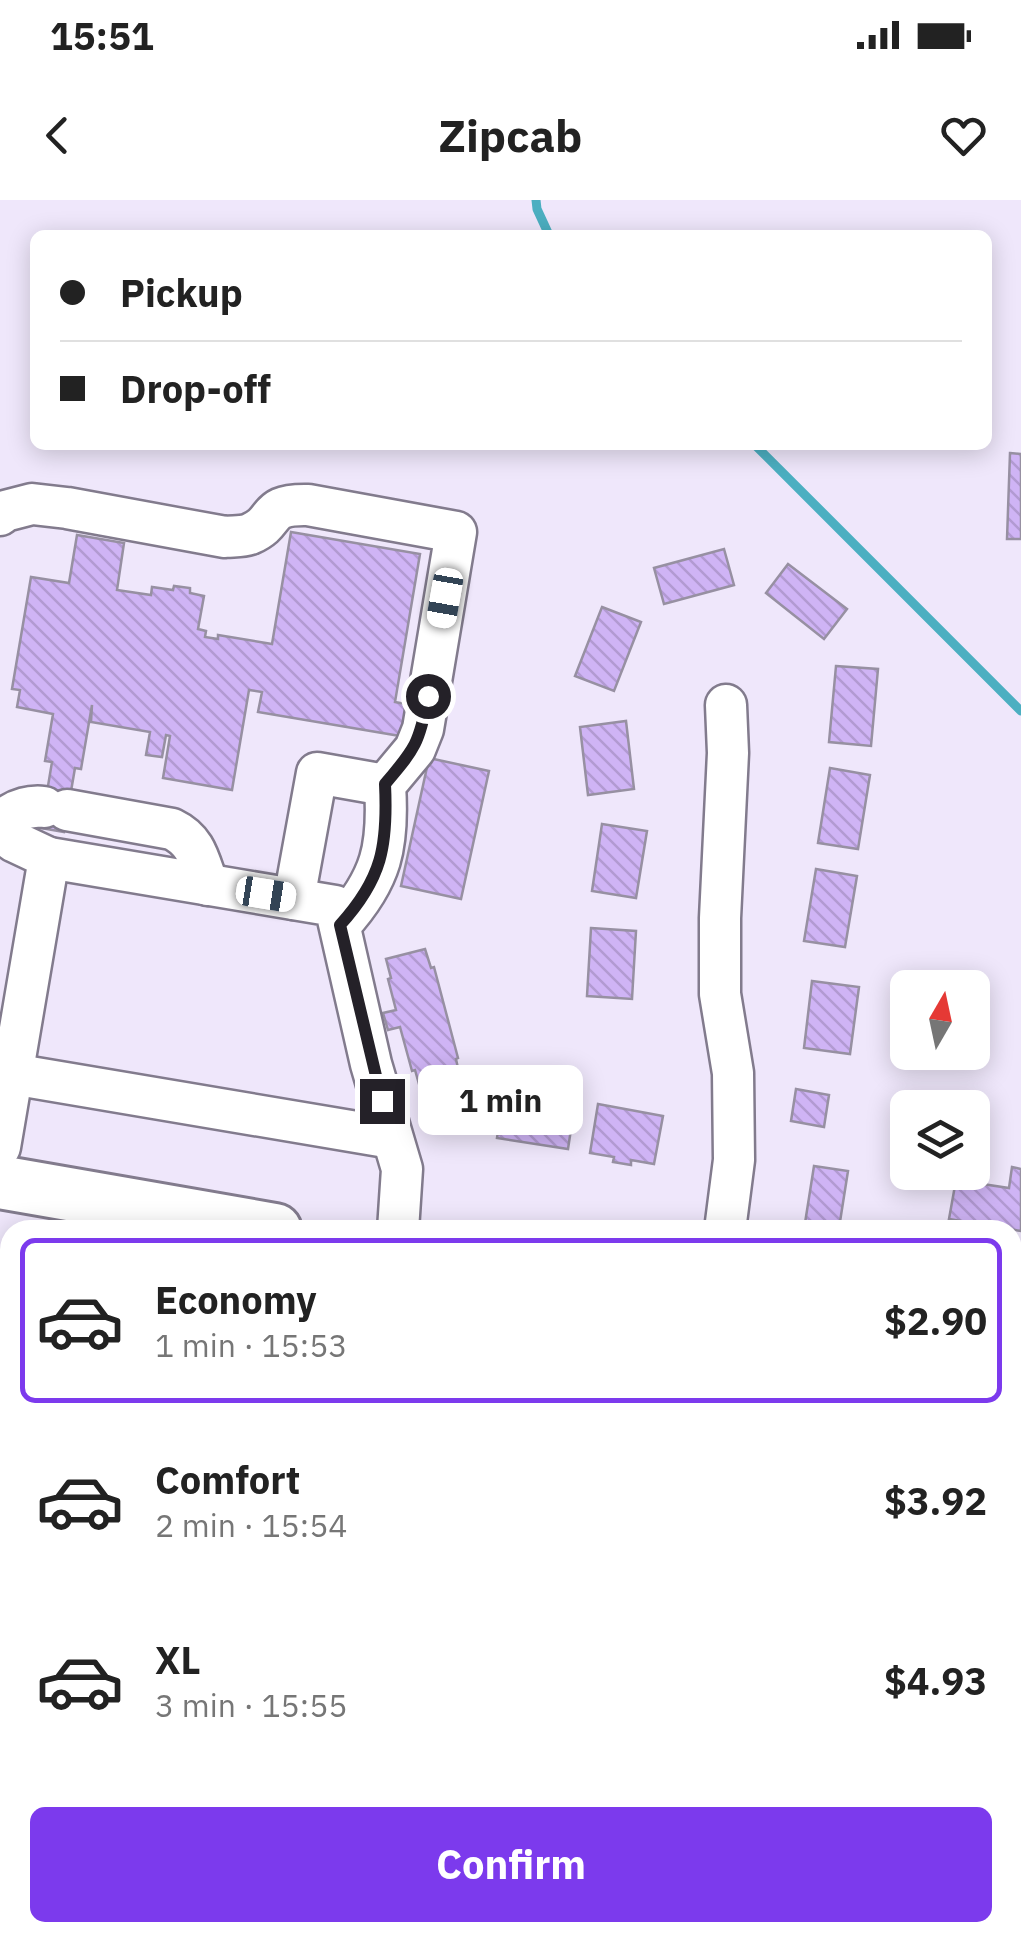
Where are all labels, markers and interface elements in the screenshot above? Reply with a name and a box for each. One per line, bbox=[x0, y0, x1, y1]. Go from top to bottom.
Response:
text: 15:51 bbox=[50, 11, 154, 60]
text: Zipcab bbox=[439, 106, 582, 164]
icon: back bbox=[30, 108, 85, 163]
icon: heart bbox=[936, 108, 991, 163]
text: Pickup bbox=[120, 268, 243, 317]
text: Drop-off bbox=[120, 364, 271, 413]
car bbox=[425, 566, 465, 630]
route start bbox=[406, 674, 451, 719]
car bbox=[234, 874, 298, 914]
north arrow bbox=[890, 970, 990, 1070]
map controls bbox=[890, 970, 990, 1190]
callout: 1 min bbox=[417, 1066, 582, 1136]
route end bbox=[360, 1079, 405, 1124]
text: 1 min bbox=[459, 1079, 542, 1121]
button: layers bbox=[890, 1090, 990, 1190]
text: Economy bbox=[155, 1275, 317, 1324]
icon: car bbox=[35, 1276, 125, 1366]
text: $2.90 bbox=[884, 1296, 987, 1345]
text: 1 min · 15:53 bbox=[155, 1324, 348, 1366]
text: Comfort bbox=[155, 1455, 300, 1504]
icon: car bbox=[35, 1456, 125, 1546]
text: $3.92 bbox=[884, 1476, 987, 1525]
text: 2 min · 15:54 bbox=[155, 1504, 348, 1546]
text: XL bbox=[155, 1635, 201, 1684]
icon: car bbox=[35, 1636, 125, 1726]
text: $4.93 bbox=[884, 1656, 987, 1705]
text: 3 min · 15:55 bbox=[155, 1684, 348, 1726]
button: Confirm bbox=[30, 1807, 992, 1922]

